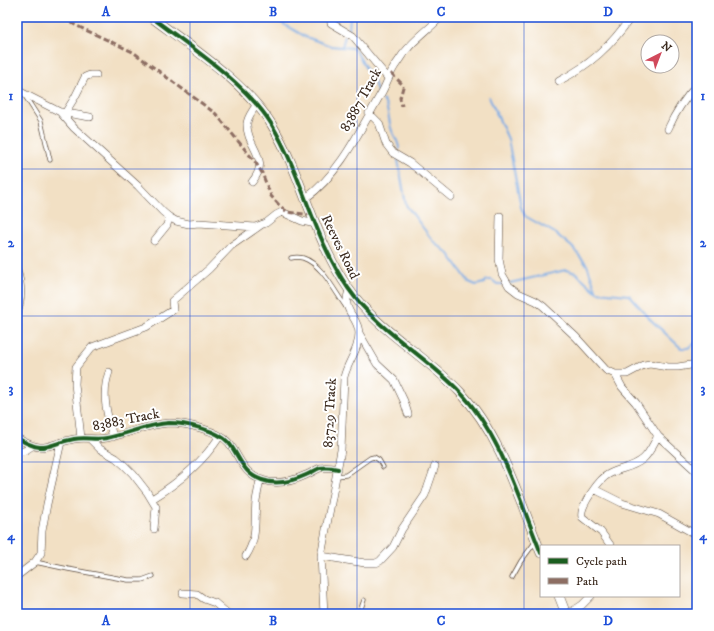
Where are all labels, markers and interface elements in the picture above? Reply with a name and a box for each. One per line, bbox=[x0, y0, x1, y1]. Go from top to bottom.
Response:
text: A bbox=[101, 4, 111, 20]
text: B bbox=[269, 4, 277, 20]
text: C bbox=[437, 4, 446, 20]
text: D bbox=[603, 4, 613, 20]
north arrow bbox=[640, 34, 680, 74]
text: N bbox=[658, 39, 674, 56]
street label: 83887 Track bbox=[336, 65, 386, 135]
text: 1 bbox=[9, 88, 14, 104]
text: 1 bbox=[701, 88, 706, 104]
street label: Reeves Road bbox=[317, 212, 363, 282]
text: 2 bbox=[8, 235, 15, 251]
text: 2 bbox=[700, 235, 707, 251]
street label: 83729 Track bbox=[319, 378, 341, 448]
text: 3 bbox=[9, 381, 14, 397]
text: 3 bbox=[701, 381, 706, 397]
street label: 83883 Track bbox=[91, 405, 161, 435]
text: 4 bbox=[6, 528, 15, 545]
text: 4 bbox=[698, 528, 707, 545]
legend bbox=[540, 545, 680, 597]
text: Cycle path bbox=[576, 554, 628, 569]
text: Path bbox=[576, 574, 599, 589]
text: A bbox=[101, 613, 111, 629]
text: B bbox=[269, 613, 277, 629]
text: C bbox=[437, 613, 446, 629]
text: D bbox=[603, 613, 613, 629]

